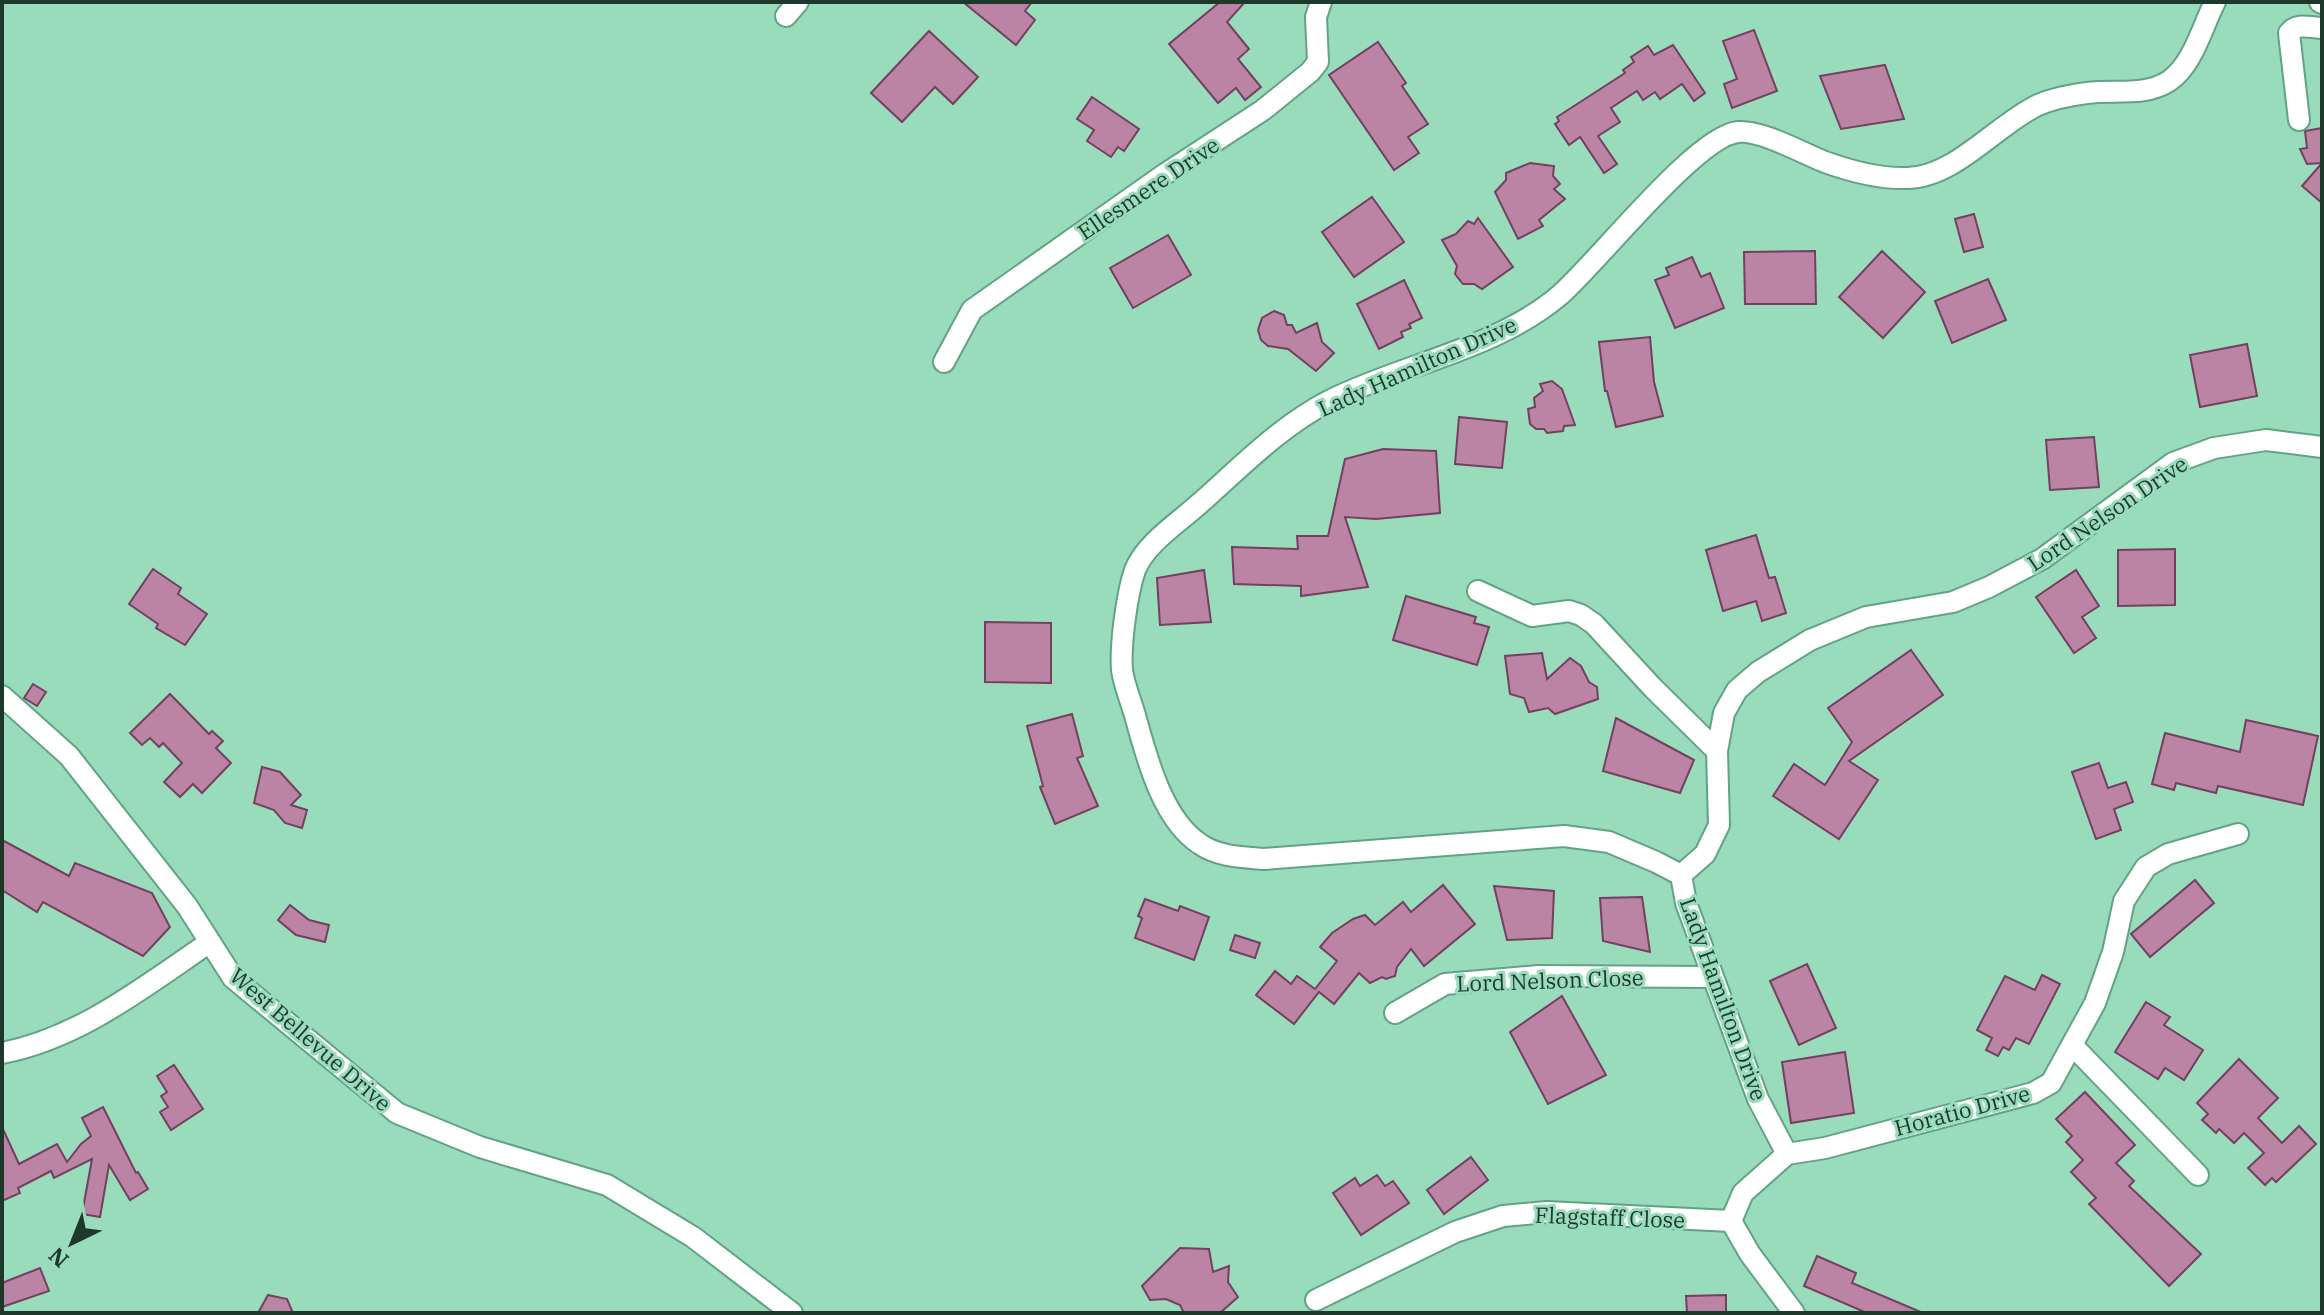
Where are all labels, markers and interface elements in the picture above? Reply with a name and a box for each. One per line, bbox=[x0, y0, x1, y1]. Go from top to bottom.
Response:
street label: Ellesmere Drive bbox=[1072, 130, 1224, 246]
street label: Lady Hamilton Drive bbox=[1313, 309, 1521, 423]
street label: Lord Nelson Drive bbox=[2021, 449, 2193, 577]
street label: Lady Hamilton Drive bbox=[1674, 893, 1774, 1105]
street label: West Bellevue Drive bbox=[224, 961, 398, 1117]
street label: Lord Nelson Close bbox=[1456, 962, 1644, 998]
street label: Horatio Drive bbox=[1891, 1078, 2033, 1142]
street label: Flagstaff Close bbox=[1534, 1200, 1686, 1234]
north arrow bbox=[32, 1203, 112, 1283]
text: N bbox=[42, 1241, 74, 1275]

